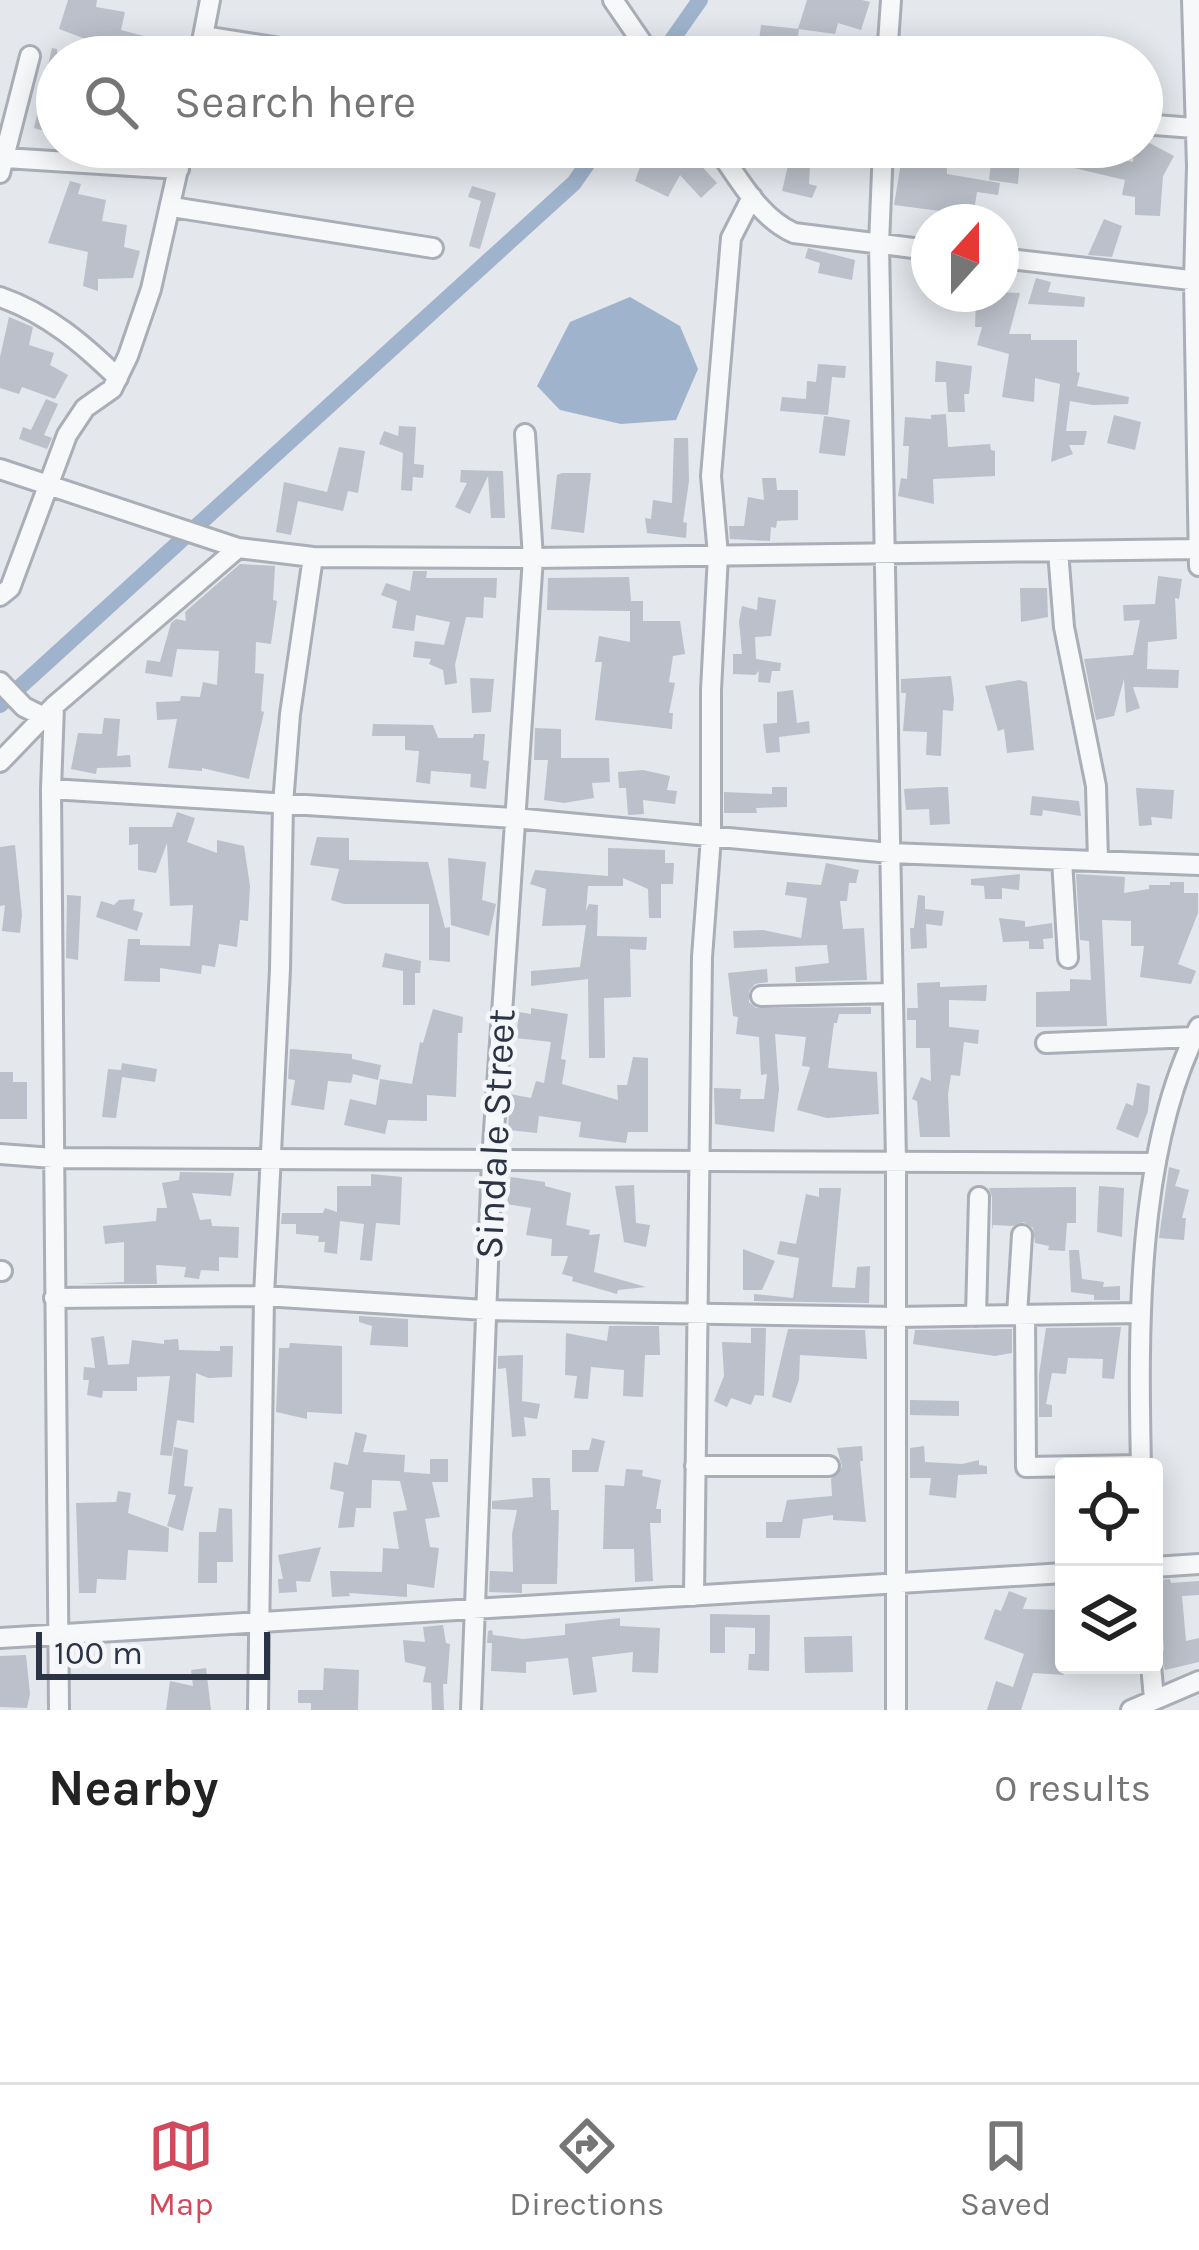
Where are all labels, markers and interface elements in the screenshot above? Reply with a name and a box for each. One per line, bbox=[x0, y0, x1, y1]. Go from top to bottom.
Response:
search box bbox=[36, 36, 1163, 168]
icon: search bbox=[78, 69, 144, 135]
text: Search here bbox=[174, 76, 416, 128]
north arrow bbox=[911, 204, 1019, 312]
street label: Sindale Street bbox=[465, 1008, 525, 1260]
map controls bbox=[1055, 1458, 1163, 1674]
button: locate bbox=[1055, 1458, 1163, 1566]
button: layers bbox=[1055, 1566, 1163, 1674]
scale bar bbox=[36, 1626, 270, 1679]
text: 100 m bbox=[54, 1634, 143, 1672]
text: Nearby bbox=[48, 1758, 218, 1818]
text: 0 results bbox=[994, 1765, 1151, 1811]
tab: Map bbox=[148, 2113, 214, 2223]
tab: Directions bbox=[509, 2113, 664, 2223]
tab: Saved bbox=[960, 2113, 1051, 2223]

